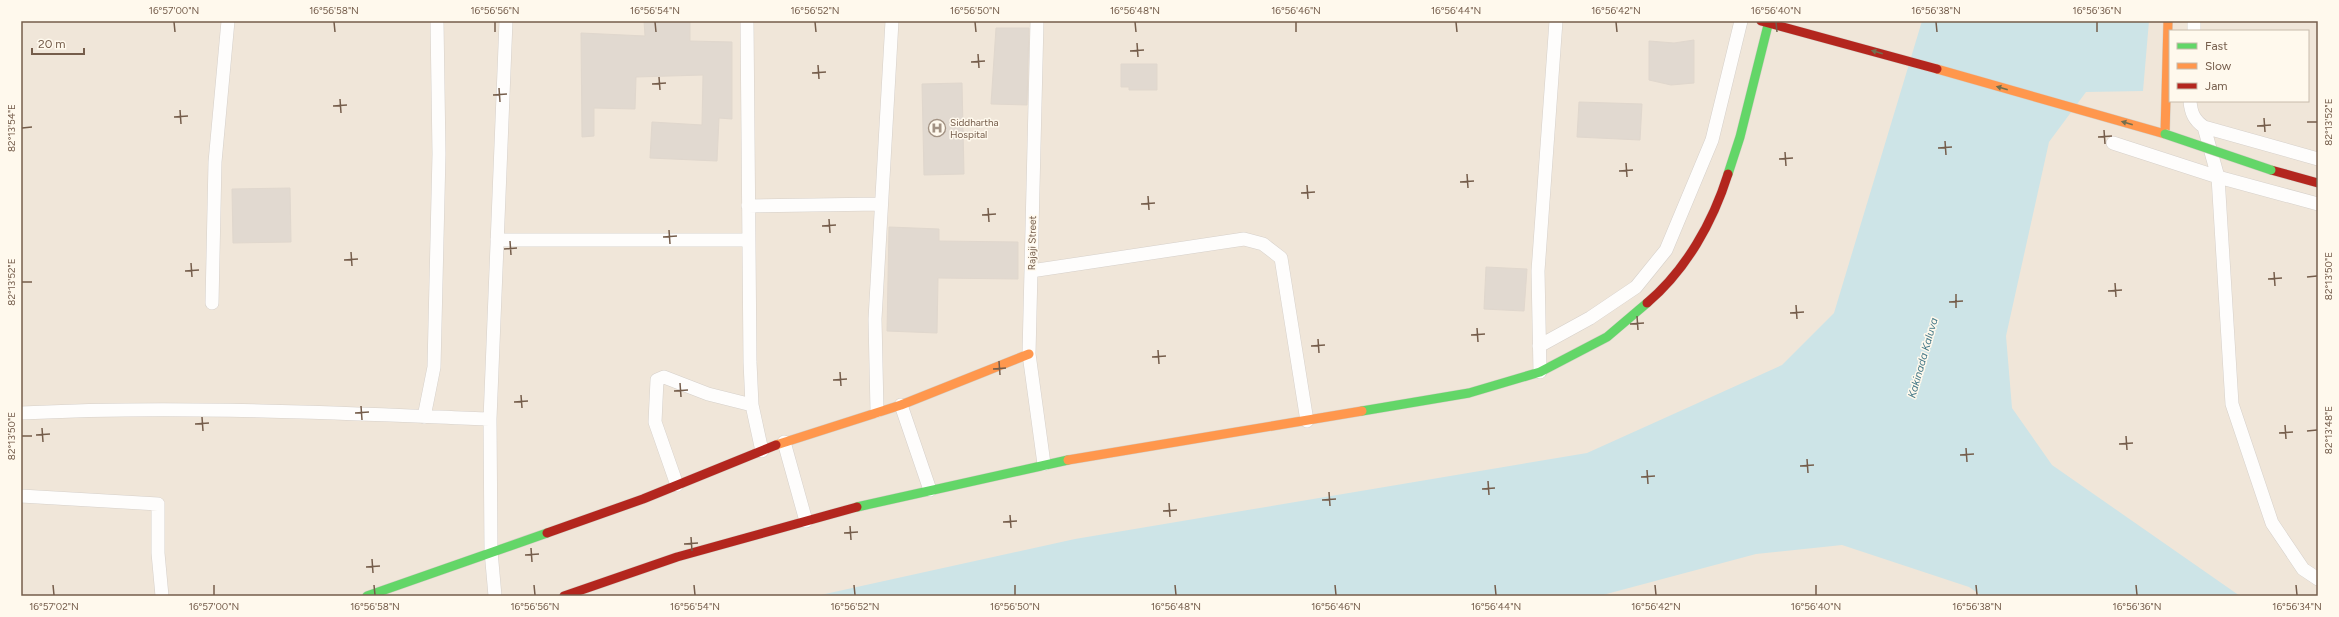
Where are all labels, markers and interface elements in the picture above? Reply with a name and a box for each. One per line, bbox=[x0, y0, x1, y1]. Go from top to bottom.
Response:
text: 16°57'00"N bbox=[149, 4, 199, 17]
text: 16°56'58"N bbox=[309, 4, 359, 17]
text: 16°56'56"N bbox=[470, 4, 520, 17]
text: 16°56'54"N bbox=[630, 4, 680, 17]
text: 16°56'52"N bbox=[790, 4, 840, 17]
text: 16°56'50"N bbox=[950, 4, 1000, 17]
text: 16°56'48"N bbox=[1110, 4, 1160, 17]
text: 16°56'46"N bbox=[1271, 4, 1321, 17]
text: 16°56'44"N bbox=[1431, 4, 1481, 17]
text: 16°56'42"N bbox=[1591, 4, 1641, 17]
text: 16°56'40"N bbox=[1751, 4, 1801, 17]
text: 16°56'38"N bbox=[1911, 4, 1961, 17]
text: 16°56'36"N bbox=[2073, 4, 2121, 17]
scale bar bbox=[32, 30, 84, 56]
legend bbox=[2169, 30, 2309, 102]
text: 20 m bbox=[38, 37, 66, 51]
text: Fast bbox=[2205, 39, 2228, 53]
one-way arrow bbox=[1871, 49, 1883, 55]
text: Slow bbox=[2205, 59, 2232, 73]
text: Jam bbox=[2205, 79, 2228, 93]
one-way arrow bbox=[1996, 84, 2009, 90]
text: 82°13'52"E bbox=[2322, 98, 2335, 146]
text: 82°13'54"E bbox=[5, 104, 18, 152]
place label: Siddhartha Hospital bbox=[950, 116, 999, 141]
hospital icon: Siddhartha Hospital bbox=[927, 118, 947, 138]
one-way arrow bbox=[2121, 120, 2133, 126]
street label: Rajaji Street bbox=[1025, 215, 1039, 270]
text: 82°13'50"E bbox=[2322, 252, 2335, 300]
text: 82°13'52"E bbox=[5, 258, 18, 306]
water label: Kakinada Kaluva bbox=[1905, 316, 1941, 400]
text: 82°13'48"E bbox=[2322, 406, 2335, 454]
text: 82°13'50"E bbox=[5, 412, 18, 460]
text: 16°57'02"N bbox=[29, 600, 79, 613]
text: 16°57'00"N bbox=[189, 600, 239, 613]
text: 16°56'58"N bbox=[350, 600, 400, 613]
text: 16°56'56"N bbox=[510, 600, 560, 613]
text: 16°56'54"N bbox=[670, 600, 720, 613]
text: 16°56'52"N bbox=[830, 600, 880, 613]
text: 16°56'50"N bbox=[990, 600, 1040, 613]
text: 16°56'48"N bbox=[1151, 600, 1201, 613]
text: 16°56'46"N bbox=[1311, 600, 1361, 613]
text: 16°56'44"N bbox=[1471, 600, 1521, 613]
text: 16°56'42"N bbox=[1631, 600, 1681, 613]
text: 16°56'40"N bbox=[1791, 600, 1841, 613]
text: 16°56'38"N bbox=[1952, 600, 2002, 613]
text: 16°56'36"N bbox=[2113, 600, 2161, 613]
text: 16°56'34"N bbox=[2272, 600, 2322, 613]

